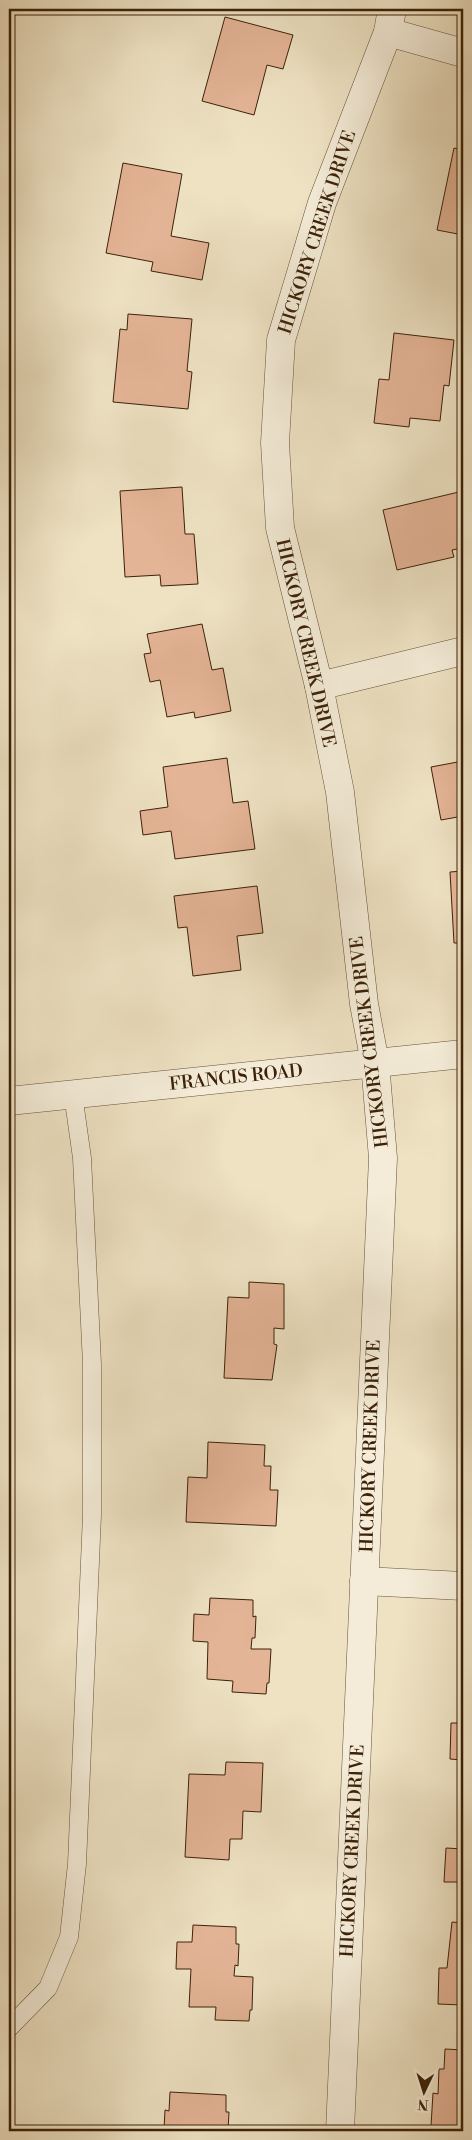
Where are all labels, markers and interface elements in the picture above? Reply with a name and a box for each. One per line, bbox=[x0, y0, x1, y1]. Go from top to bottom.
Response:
street label: HICKORY CREEK DRIVE bbox=[274, 127, 361, 337]
street label: HICKORY CREEK DRIVE bbox=[270, 537, 341, 749]
street label: HICKORY CREEK DRIVE bbox=[345, 935, 394, 1149]
street label: FRANCIS ROAD bbox=[168, 1059, 304, 1096]
street label: HICKORY CREEK DRIVE bbox=[355, 1339, 386, 1553]
street label: HICKORY CREEK DRIVE bbox=[335, 1744, 370, 1958]
north arrow bbox=[400, 2068, 450, 2118]
text: N bbox=[417, 2095, 429, 2113]

